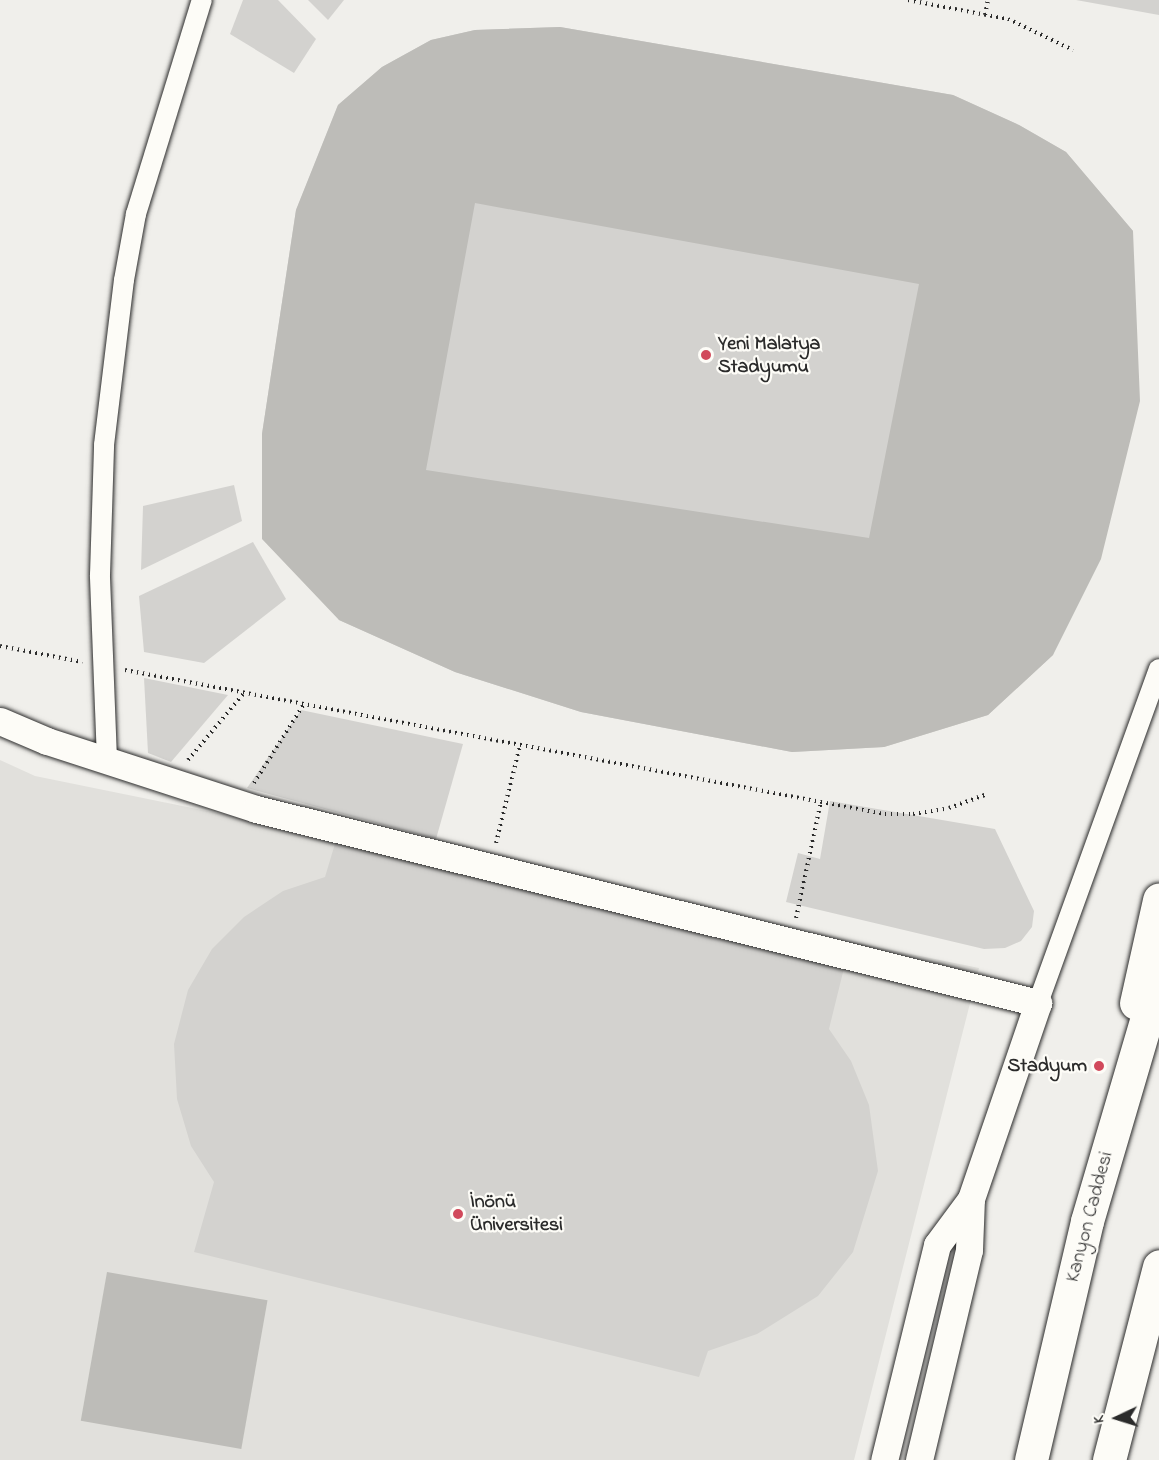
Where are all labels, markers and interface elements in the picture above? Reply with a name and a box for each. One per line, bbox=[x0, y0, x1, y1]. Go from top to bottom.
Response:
place label: Yeni Malatya Stadyumu bbox=[718, 332, 820, 379]
marker: Yeni Malatya Stadyumu bbox=[699, 348, 713, 362]
place label: Stadyum bbox=[1007, 1054, 1087, 1078]
marker: Stadyum bbox=[1092, 1059, 1106, 1073]
street label: Kanyon Caddesi bbox=[1061, 1149, 1119, 1285]
place label: İnönü Üniversitesi bbox=[470, 1190, 563, 1237]
marker: İnönü Üniversitesi bbox=[451, 1207, 465, 1221]
north arrow bbox=[1087, 1388, 1147, 1448]
text: K bbox=[1087, 1415, 1111, 1424]

